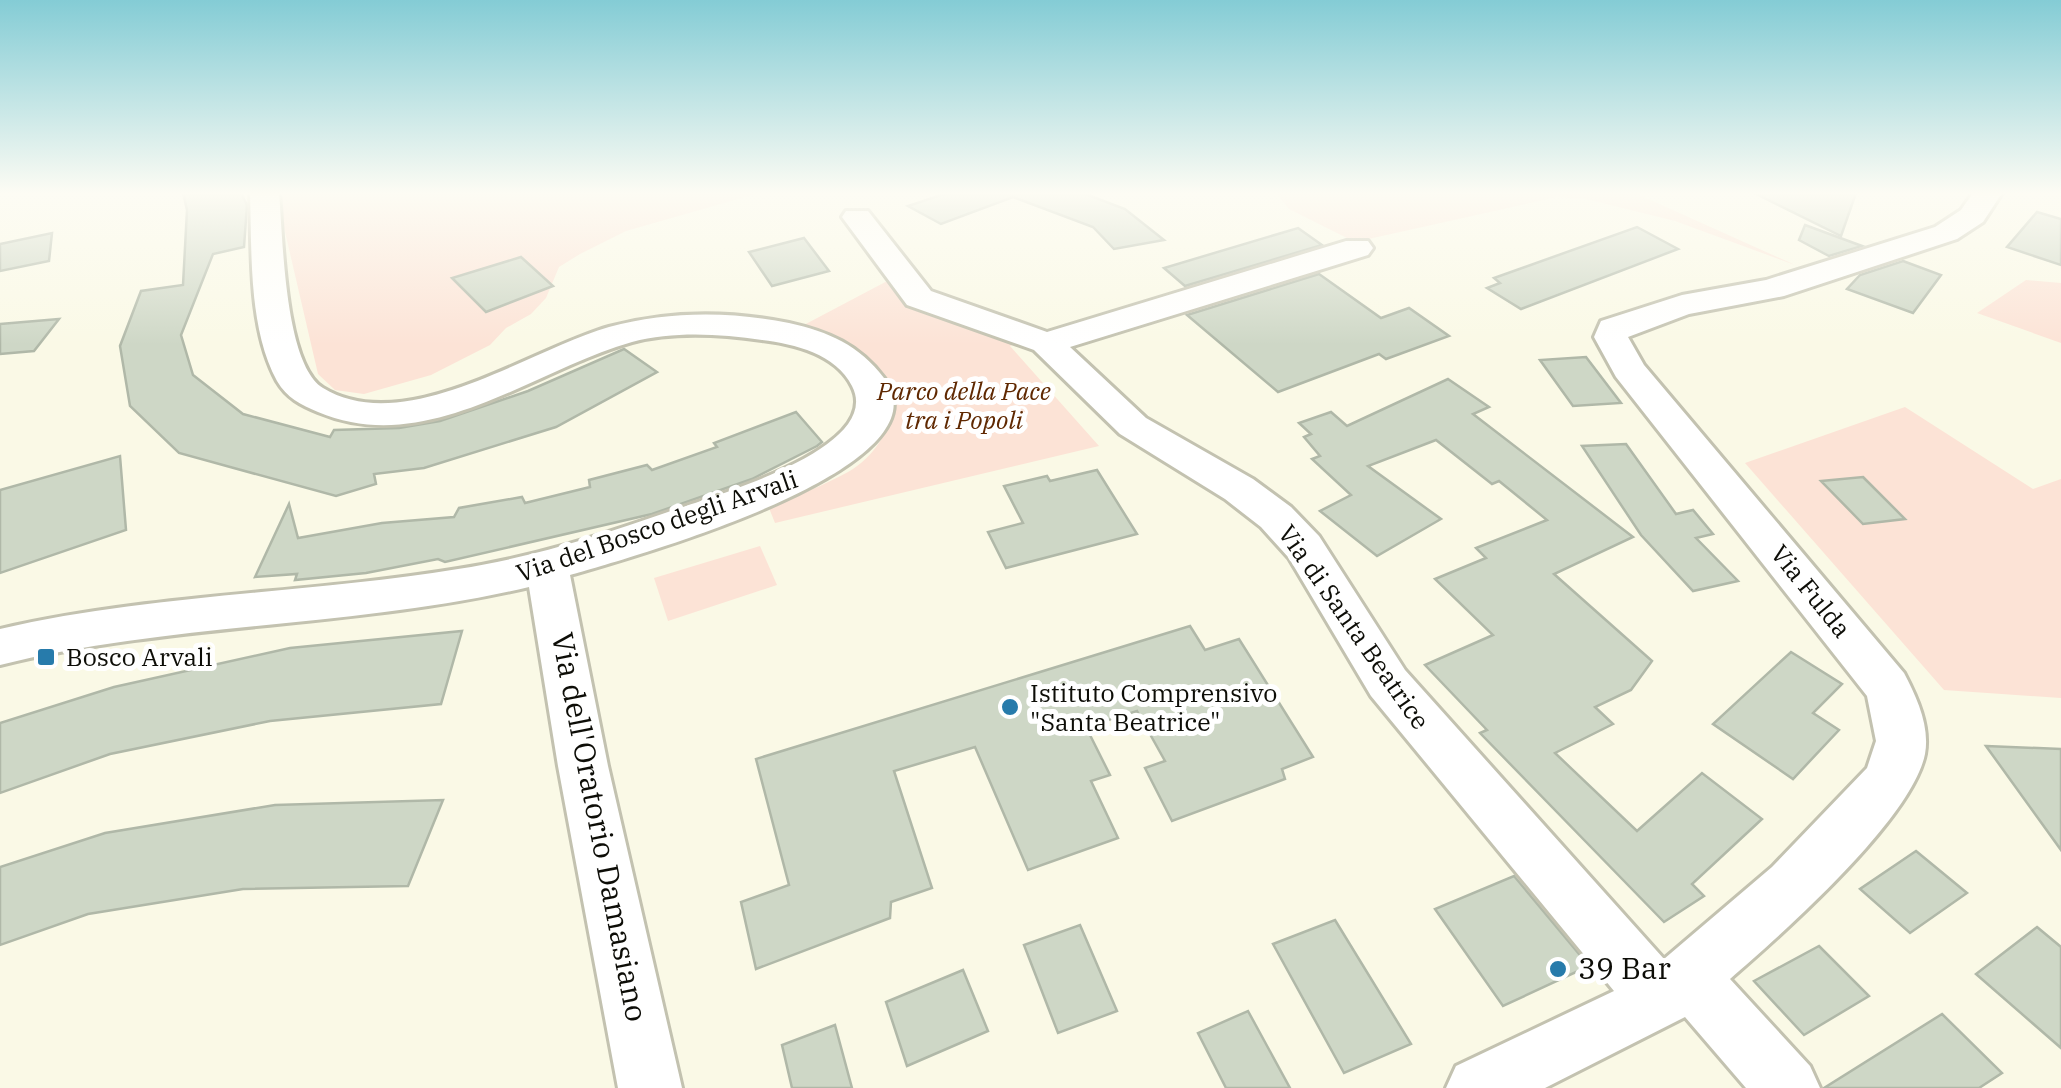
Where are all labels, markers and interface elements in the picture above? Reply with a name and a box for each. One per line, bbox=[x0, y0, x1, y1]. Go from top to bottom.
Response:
park label: Parco della Pace tra i Popoli bbox=[876, 374, 1051, 436]
street label: Via del Bosco degli Arvali bbox=[512, 462, 802, 589]
street label: Via di Santa Beatrice bbox=[1271, 518, 1437, 736]
street label: Via Fulda bbox=[1764, 537, 1859, 644]
street label: Via dell'Oratorio Damasiano bbox=[544, 629, 657, 1025]
place label: Bosco Arvali bbox=[66, 640, 213, 673]
marker: Bosco Arvali bbox=[35, 646, 57, 668]
place label: Istituto Comprensivo "Santa Beatrice" bbox=[1030, 676, 1277, 738]
marker: Istituto Comprensivo "Santa Beatrice" bbox=[999, 696, 1021, 718]
place label: 39 Bar bbox=[1578, 948, 1671, 987]
marker: 39 Bar bbox=[1547, 958, 1569, 980]

